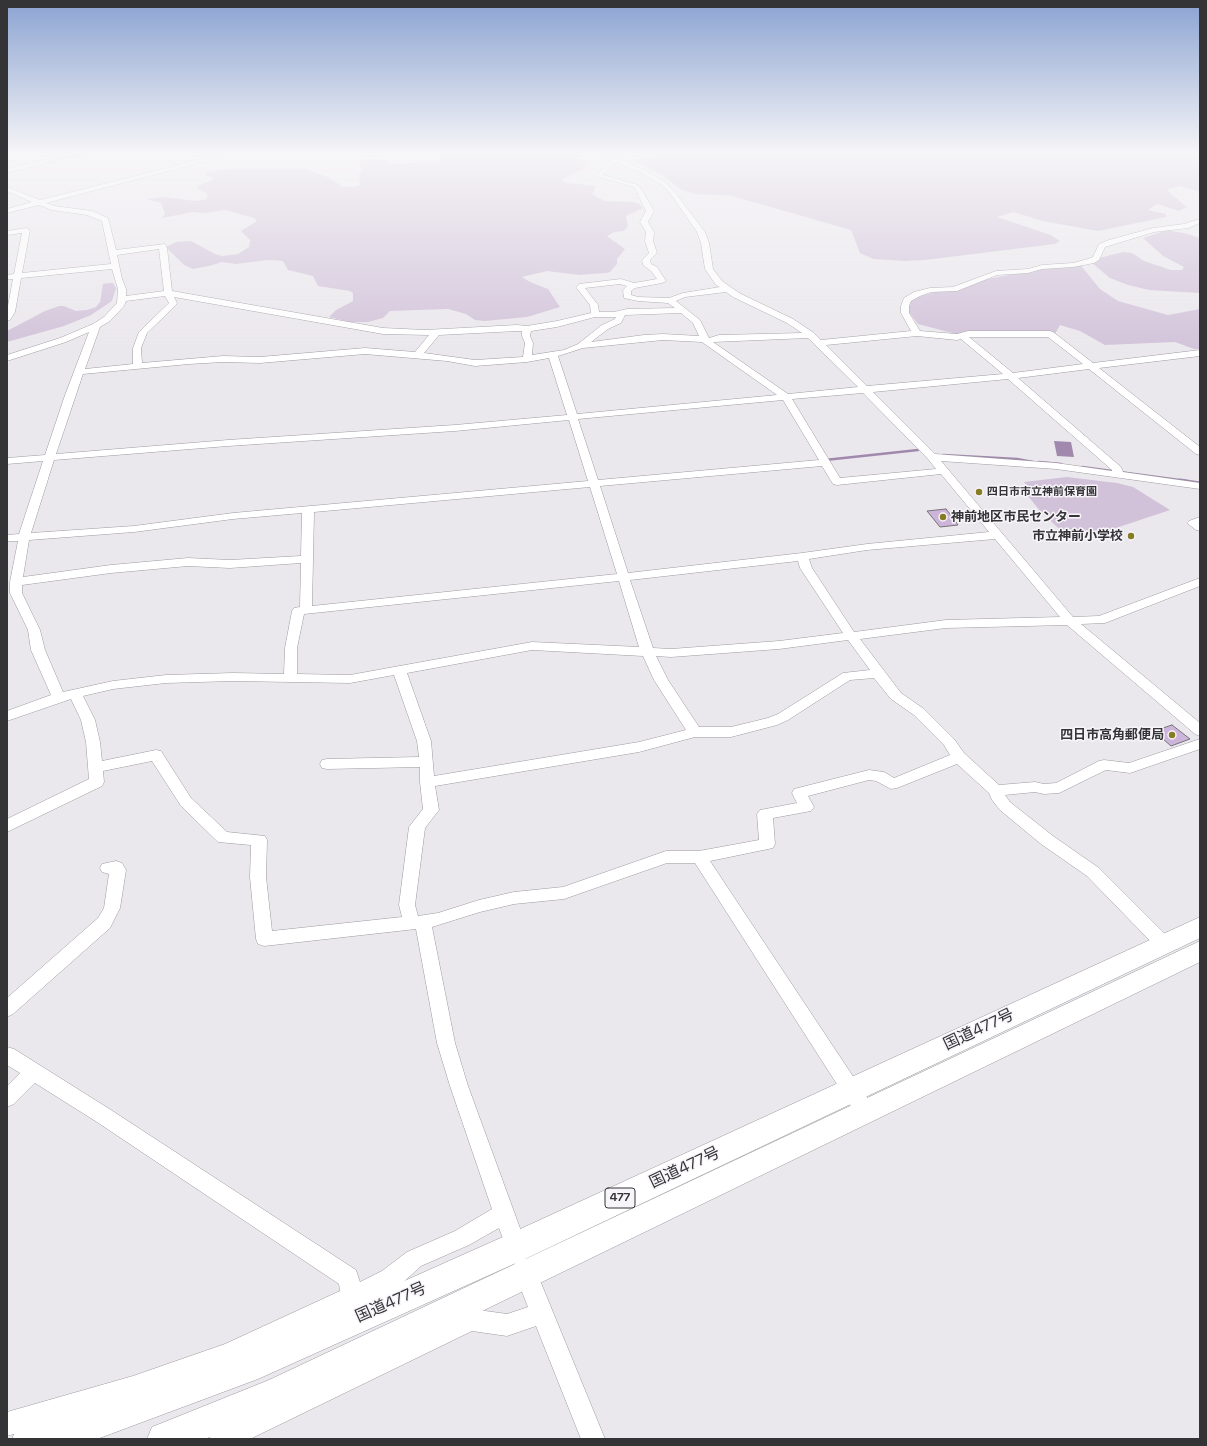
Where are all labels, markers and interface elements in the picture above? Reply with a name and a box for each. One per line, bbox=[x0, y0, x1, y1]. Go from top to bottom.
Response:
place label: 四日市市立神前保育園 bbox=[987, 485, 1097, 499]
marker: 四日市市立神前保育園 bbox=[974, 487, 984, 497]
place label: 神前地区市民センター bbox=[951, 509, 1081, 525]
marker: 神前地区市民センター bbox=[938, 512, 948, 522]
place label: 市立神前小学校 bbox=[1032, 528, 1123, 544]
marker: 市立神前小学校 bbox=[1126, 531, 1136, 541]
place label: 四日市高角郵便局 bbox=[1060, 727, 1164, 743]
marker: 四日市高角郵便局 bbox=[1167, 730, 1177, 740]
street label: 国道477号 bbox=[941, 1005, 1017, 1055]
street label: 国道477号 bbox=[647, 1143, 723, 1193]
road number: 477 bbox=[605, 1188, 635, 1208]
street label: 国道477号 bbox=[353, 1279, 429, 1327]

